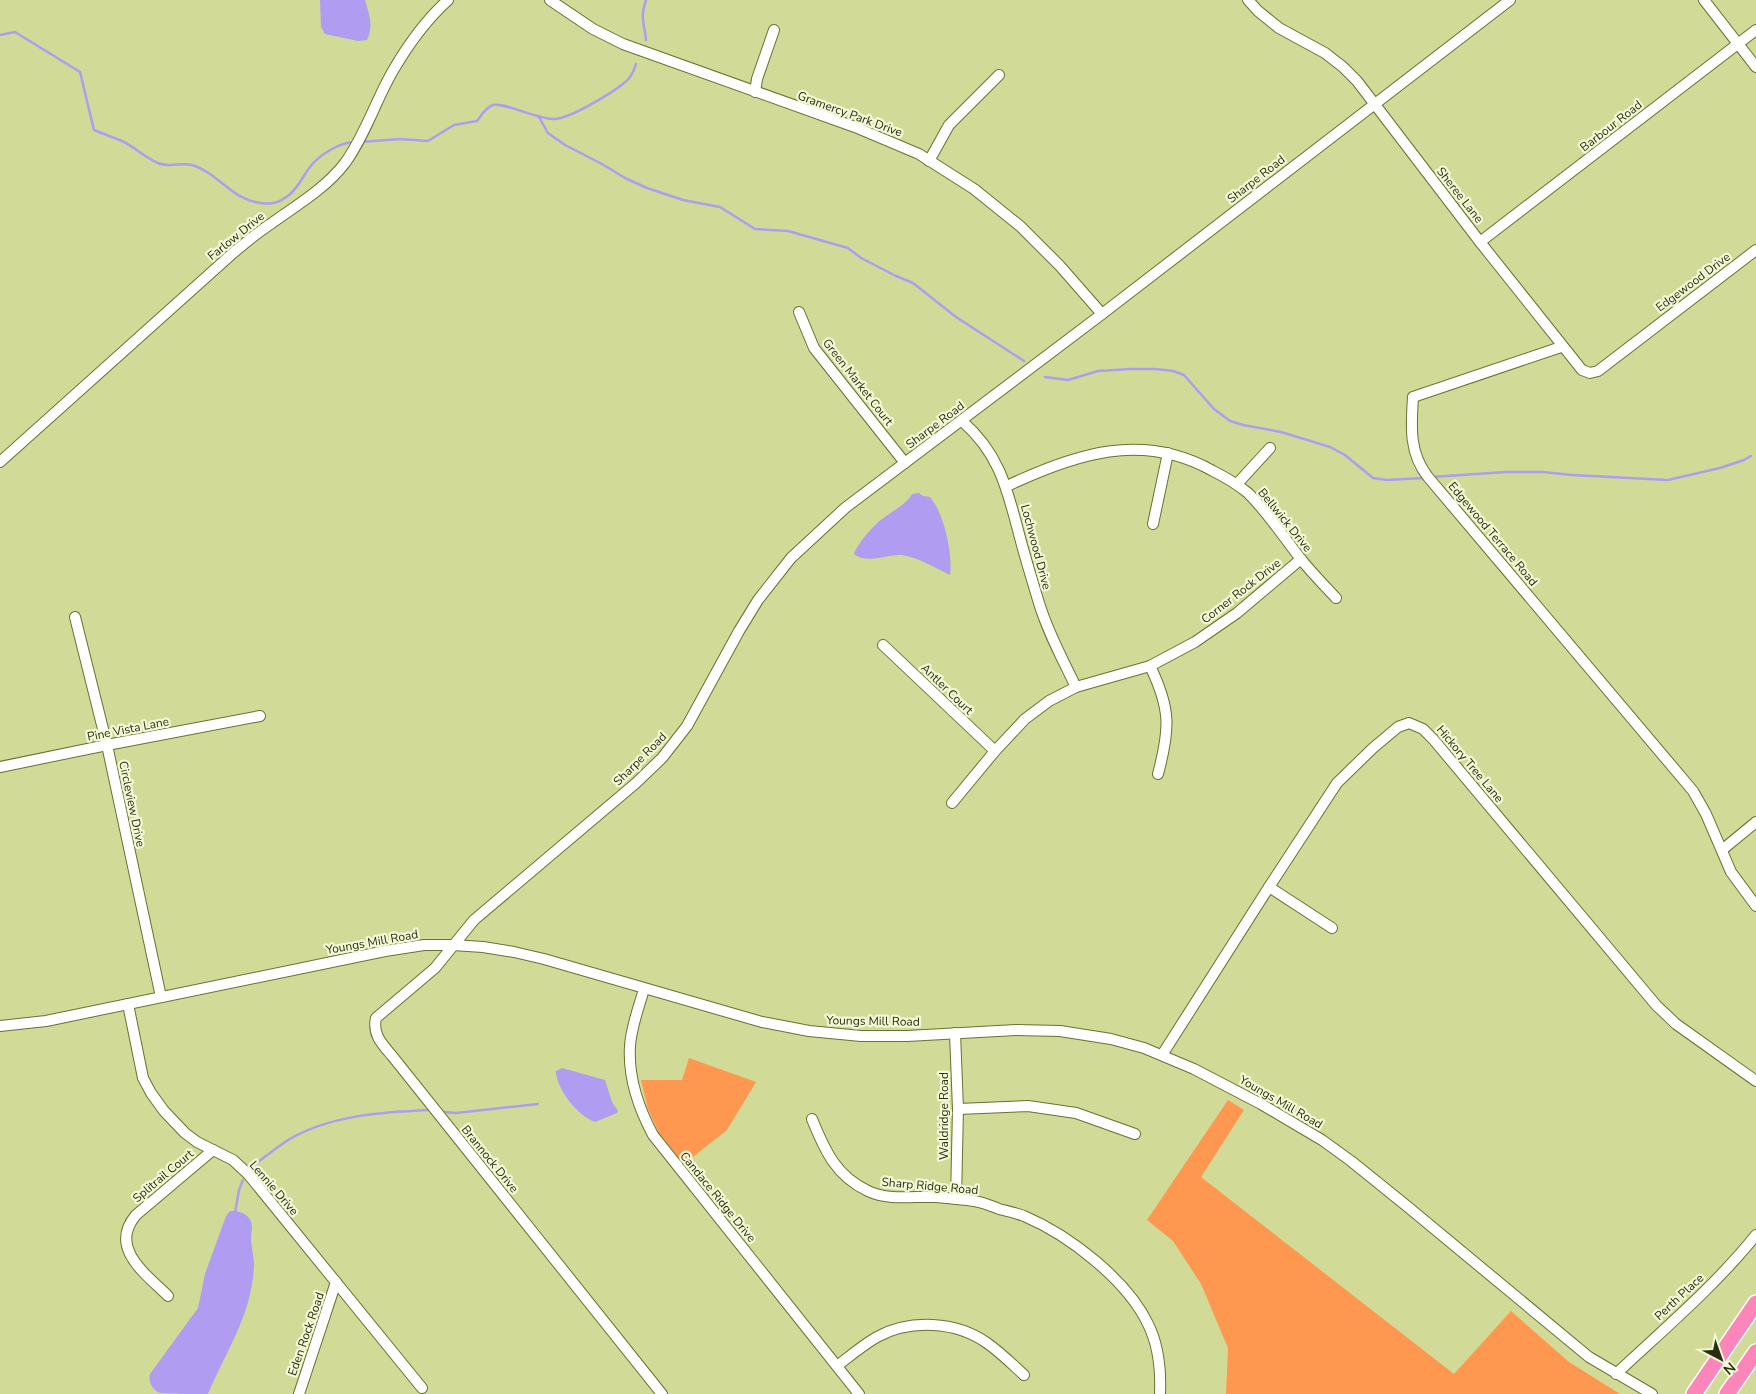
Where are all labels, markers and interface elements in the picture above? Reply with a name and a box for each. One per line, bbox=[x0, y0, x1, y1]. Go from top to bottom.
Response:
street label: Gramercy Park Drive bbox=[795, 88, 905, 140]
street label: Barbour Road bbox=[1577, 97, 1645, 155]
street label: Sharpe Road bbox=[1224, 151, 1288, 207]
street label: Sheree Lane bbox=[1433, 164, 1487, 226]
street label: Farlow Drive bbox=[204, 208, 268, 264]
street label: Edgewood Drive bbox=[1653, 249, 1733, 315]
street label: Green Market Court bbox=[819, 335, 897, 429]
street label: Sharpe Road bbox=[903, 398, 967, 452]
street label: Edgewood Terrace Road bbox=[1445, 479, 1541, 589]
street label: Bellwick Drive bbox=[1254, 485, 1316, 555]
street label: Lochwood Drive bbox=[1017, 503, 1055, 591]
street label: Corner Rock Drive bbox=[1198, 555, 1284, 627]
street label: Antler Court bbox=[917, 660, 977, 719]
street label: Pine Vista Lane bbox=[86, 713, 170, 745]
street label: Hickory Tree Lane bbox=[1433, 722, 1507, 806]
street label: Sharpe Road bbox=[610, 729, 670, 789]
street label: Circleview Drive bbox=[115, 760, 149, 848]
street label: Youngs Mill Road bbox=[324, 926, 419, 958]
street label: Youngs Mill Road bbox=[825, 1012, 920, 1030]
street label: Youngs Mill Road bbox=[1236, 1071, 1325, 1132]
street label: Waldridge Road bbox=[936, 1072, 952, 1160]
street label: Brannock Drive bbox=[458, 1122, 522, 1196]
street label: Splitrail Court bbox=[129, 1145, 197, 1206]
street label: Candace Ridge Drive bbox=[677, 1148, 759, 1246]
street label: Lennie Drive bbox=[246, 1157, 302, 1219]
street label: Sharp Ridge Road bbox=[881, 1174, 979, 1198]
street label: Perth Place bbox=[1651, 1270, 1707, 1324]
street label: Eden Rock Road bbox=[284, 1290, 328, 1378]
north arrow bbox=[1696, 1334, 1746, 1384]
text: N bbox=[1719, 1358, 1739, 1379]

